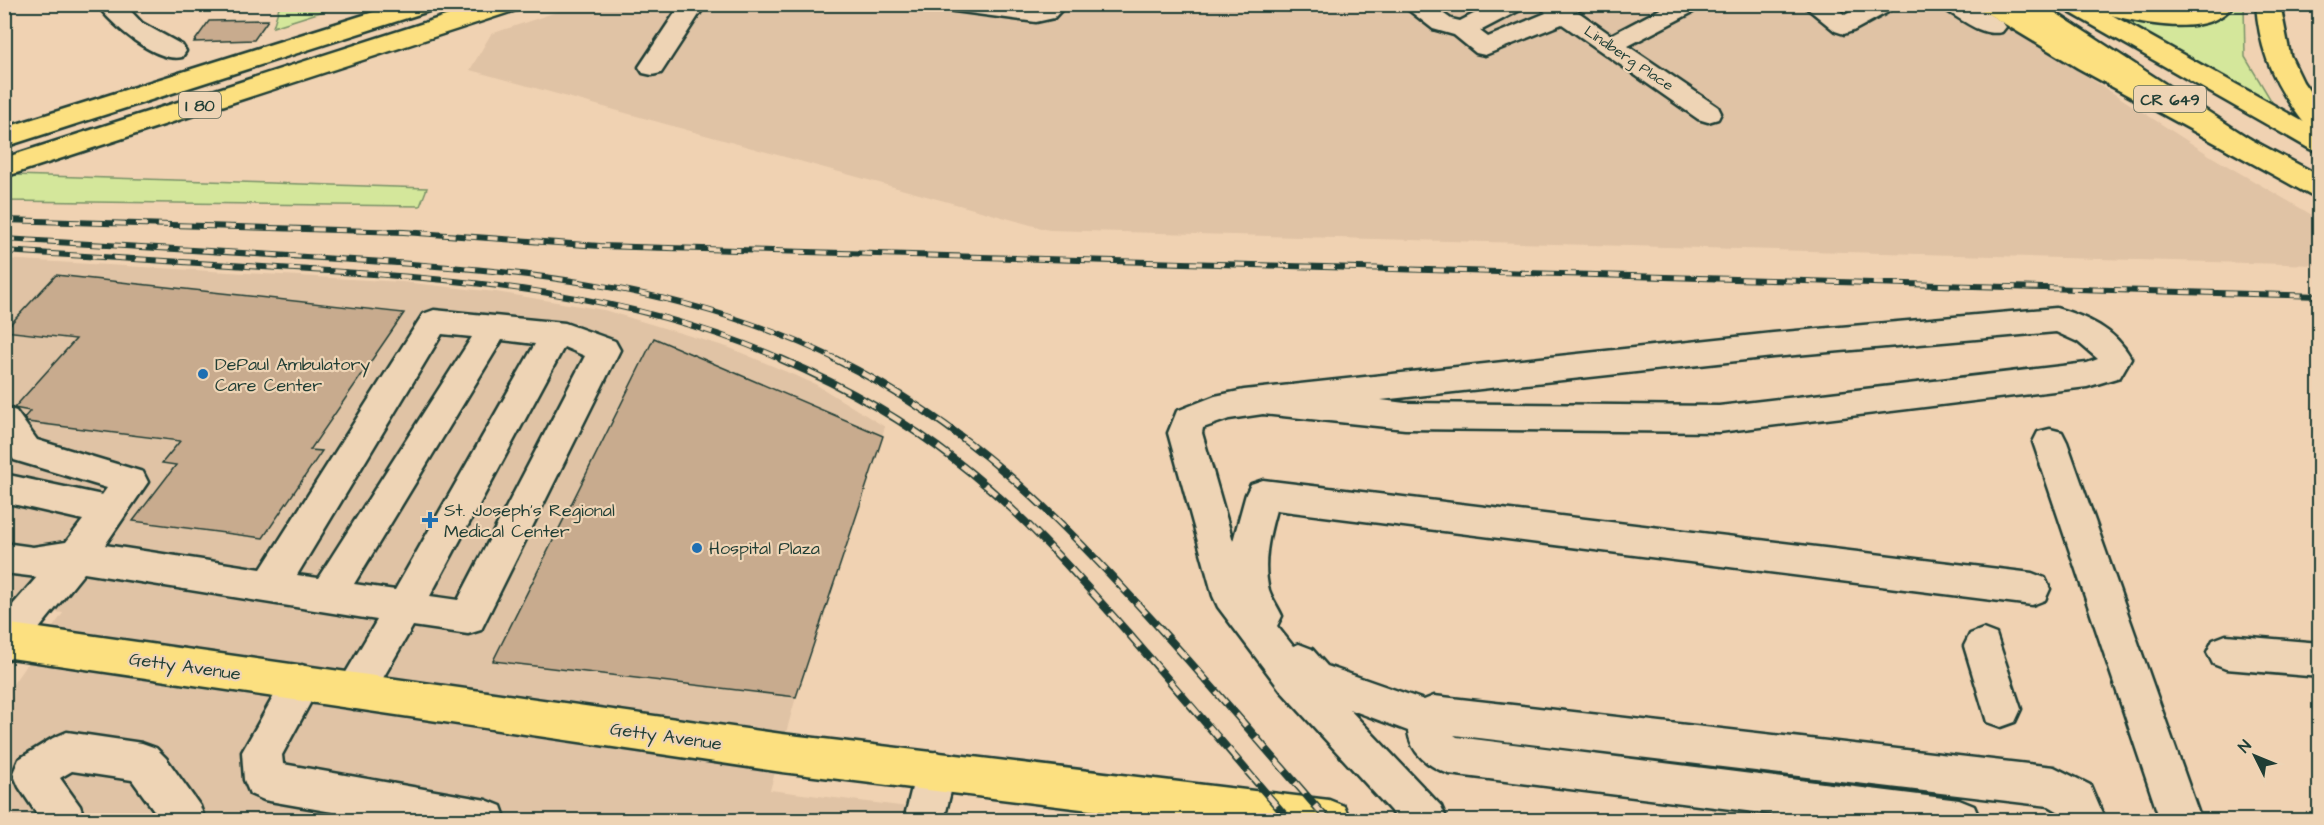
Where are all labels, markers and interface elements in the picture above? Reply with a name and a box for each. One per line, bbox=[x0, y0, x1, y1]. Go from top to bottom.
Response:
street label: Lindberg Place bbox=[1579, 21, 1678, 97]
road number: CR 649 bbox=[2134, 86, 2206, 112]
road number: I 80 bbox=[179, 92, 221, 118]
place label: DePaul Ambulatory Care Center bbox=[215, 352, 370, 398]
marker: DePaul Ambulatory Care Center bbox=[196, 367, 210, 381]
place label: St. Joseph’s Regional Medical Center bbox=[444, 498, 615, 544]
marker: St. Joseph’s Regional Medical Center bbox=[421, 511, 439, 529]
place label: Hospital Plaza bbox=[709, 536, 820, 561]
marker: Hospital Plaza bbox=[690, 541, 704, 555]
street label: Getty Avenue bbox=[127, 646, 243, 688]
street label: Getty Avenue bbox=[608, 716, 724, 758]
north arrow bbox=[2225, 726, 2285, 786]
text: N bbox=[2233, 735, 2256, 758]

